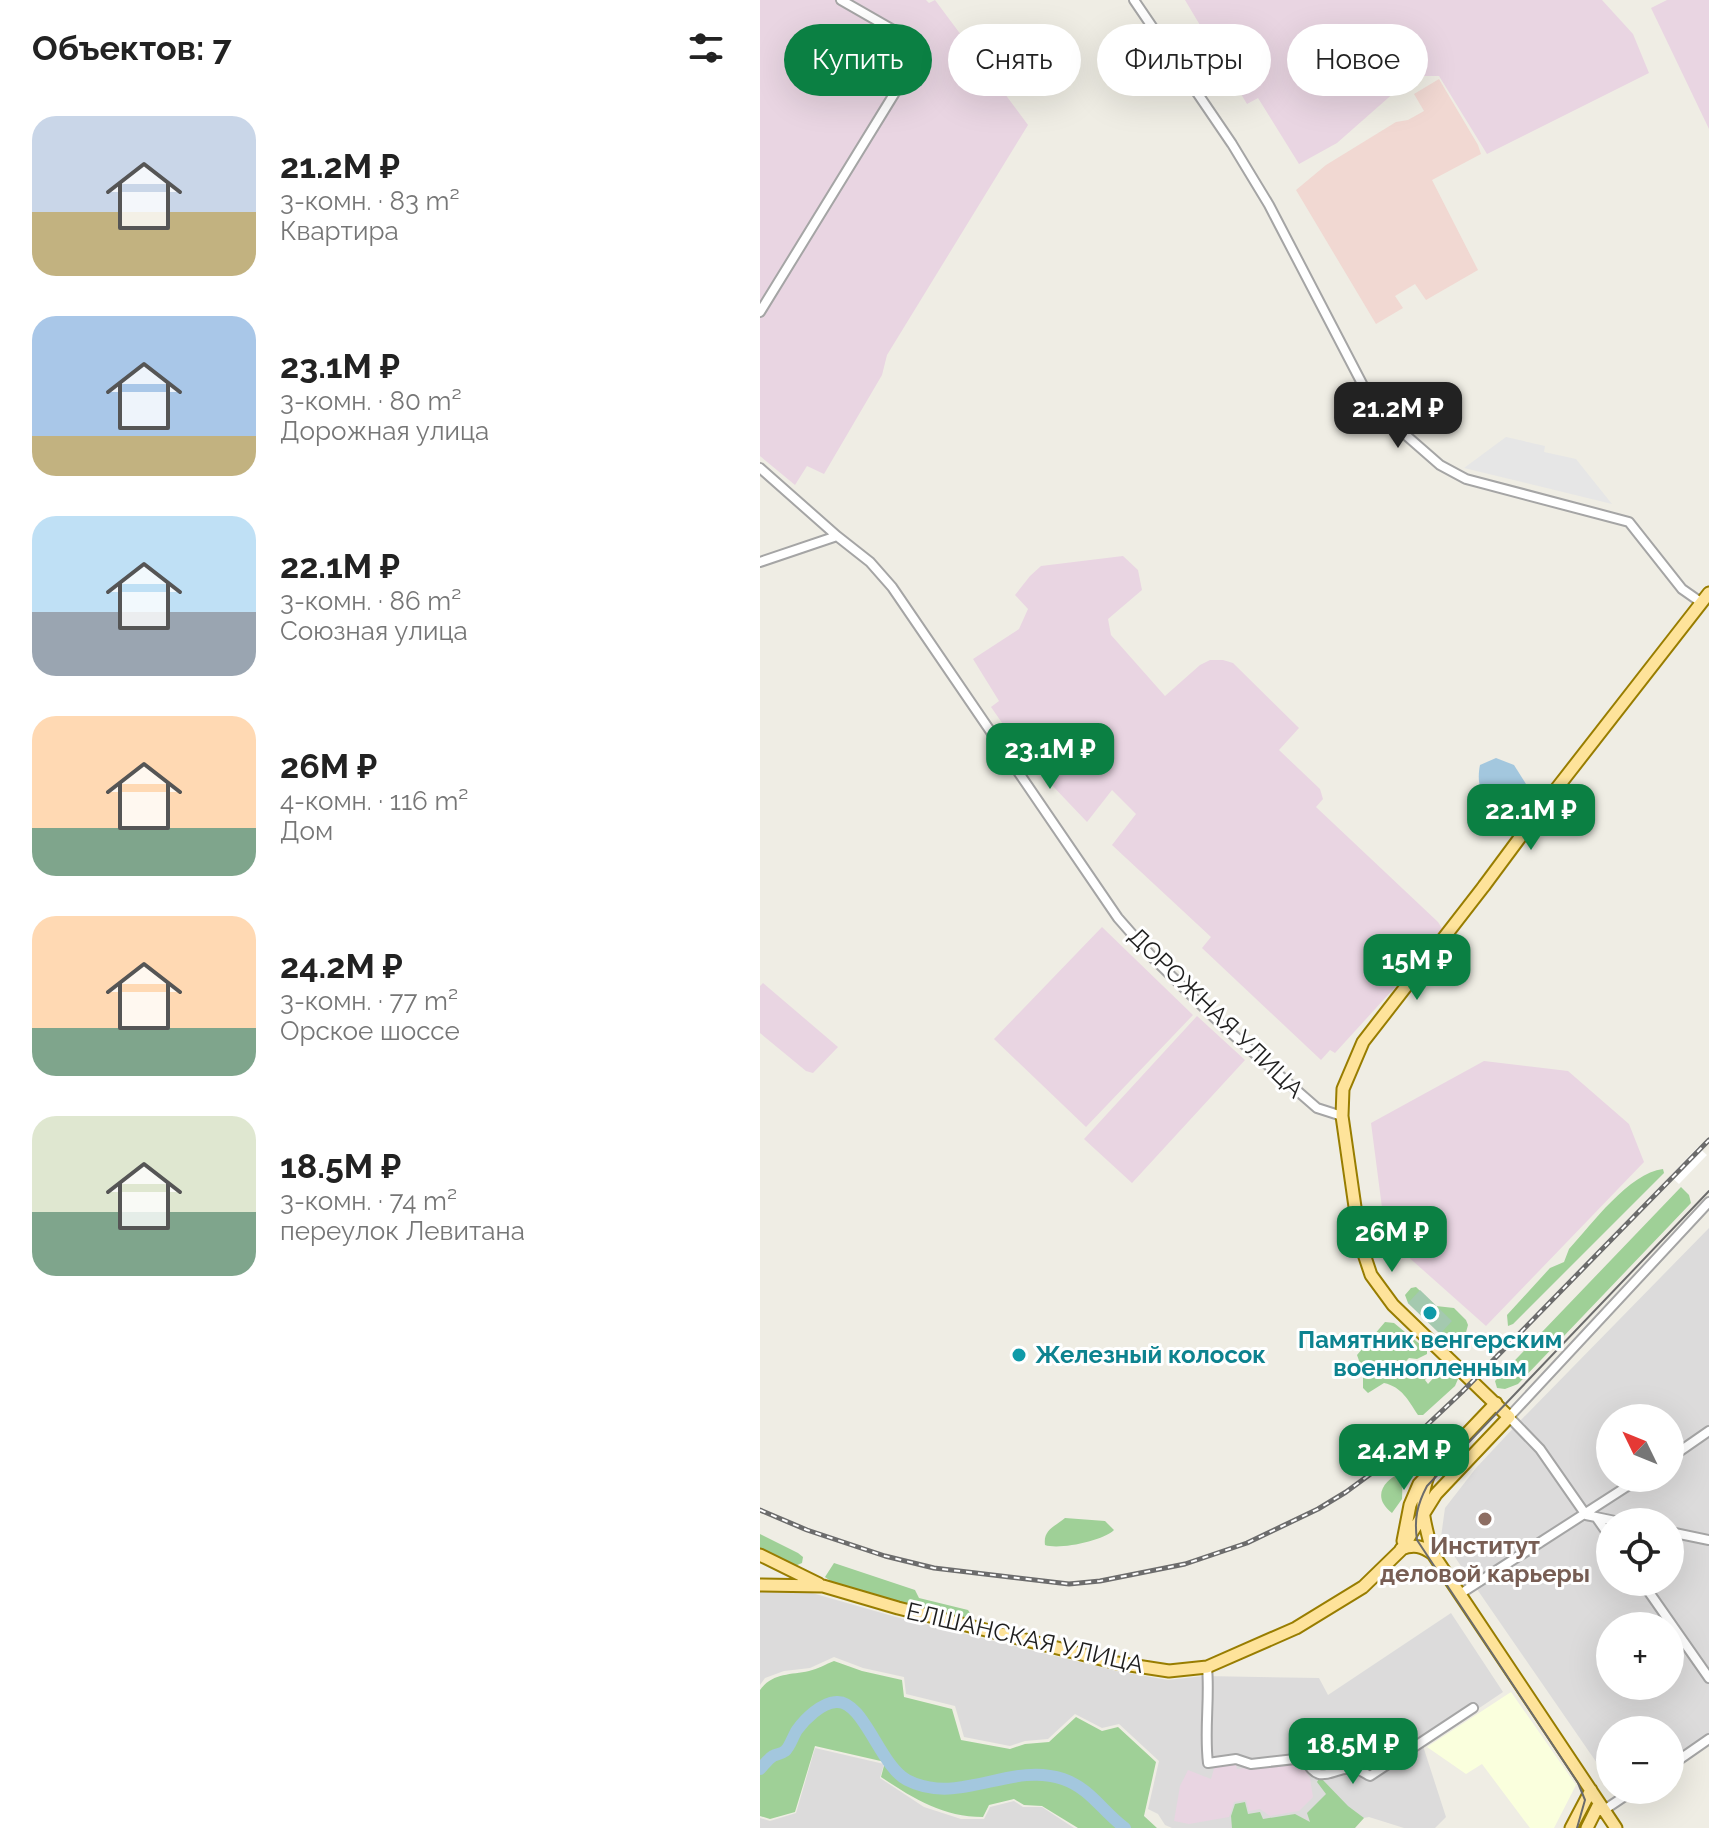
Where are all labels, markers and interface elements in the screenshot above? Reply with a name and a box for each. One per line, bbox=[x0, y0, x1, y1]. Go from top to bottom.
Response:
chip: Купить bbox=[784, 24, 932, 96]
chip: Снять bbox=[948, 24, 1081, 96]
chip: Фильтры bbox=[1097, 24, 1271, 96]
chip: Новое bbox=[1287, 24, 1428, 96]
icon: filters bbox=[684, 26, 728, 70]
text: Объектов: 7 bbox=[32, 28, 232, 68]
text: 21.2M ₽ bbox=[280, 146, 400, 186]
icon: home bbox=[96, 148, 192, 244]
text: 3-комн. · 83 m² bbox=[280, 186, 460, 216]
text: Квартира bbox=[280, 216, 399, 246]
text: 23.1M ₽ bbox=[280, 346, 400, 386]
icon: home bbox=[96, 348, 192, 444]
pin: 21.2M ₽ bbox=[1324, 382, 1472, 450]
text: 3-комн. · 80 m² bbox=[280, 386, 462, 416]
text: 21.2M ₽ bbox=[1352, 393, 1444, 423]
text: Дорожная улица bbox=[280, 416, 489, 446]
text: 22.1M ₽ bbox=[280, 546, 400, 586]
icon: home bbox=[96, 548, 192, 644]
text: 3-комн. · 86 m² bbox=[280, 586, 461, 616]
text: Союзная улица bbox=[280, 616, 468, 646]
pin: 23.1M ₽ bbox=[976, 723, 1124, 791]
text: 23.1M ₽ bbox=[1004, 734, 1096, 764]
text: 26M ₽ bbox=[280, 746, 377, 786]
icon: home bbox=[96, 748, 192, 844]
pin: 22.1M ₽ bbox=[1457, 784, 1605, 852]
text: 4-комн. · 116 m² bbox=[280, 786, 468, 816]
text: 22.1M ₽ bbox=[1485, 795, 1577, 825]
text: Дом bbox=[280, 816, 333, 846]
street label: ДОРОЖНАЯ УЛИЦА bbox=[1123, 922, 1310, 1104]
pin: 15M ₽ bbox=[1361, 934, 1473, 1002]
text: 15M ₽ bbox=[1381, 945, 1453, 975]
text: 24.2M ₽ bbox=[280, 946, 403, 986]
icon: home bbox=[96, 948, 192, 1044]
text: 3-комн. · 77 m² bbox=[280, 986, 458, 1016]
text: Орское шоссе bbox=[280, 1016, 460, 1046]
text: 18.5M ₽ bbox=[280, 1146, 401, 1186]
icon: home bbox=[96, 1148, 192, 1244]
text: 3-комн. · 74 m² bbox=[280, 1186, 457, 1216]
pin: 26M ₽ bbox=[1336, 1206, 1448, 1274]
text: переулок Левитана bbox=[280, 1216, 525, 1246]
text: 26M ₽ bbox=[1355, 1217, 1429, 1247]
marker: Памятник венгерским военнопленным bbox=[1421, 1304, 1439, 1322]
place label: Памятник венгерским военнопленным bbox=[1298, 1325, 1562, 1382]
place label: Железный колосок bbox=[1035, 1340, 1266, 1369]
marker: Железный колосок bbox=[1010, 1346, 1028, 1364]
north arrow bbox=[1596, 1404, 1684, 1492]
map controls bbox=[1596, 1404, 1684, 1804]
pin: 24.2M ₽ bbox=[1330, 1424, 1478, 1492]
text: 24.2M ₽ bbox=[1357, 1435, 1451, 1465]
button: locate bbox=[1596, 1508, 1684, 1596]
marker: Институт деловой карьеры bbox=[1476, 1510, 1494, 1528]
place label: Институт деловой карьеры bbox=[1380, 1531, 1590, 1588]
street label: ЕЛШАНСКАЯ УЛИЦА bbox=[904, 1596, 1146, 1679]
button: + bbox=[1596, 1612, 1684, 1700]
button: − bbox=[1596, 1716, 1684, 1804]
pin: 18.5M ₽ bbox=[1279, 1718, 1427, 1786]
text: 18.5M ₽ bbox=[1307, 1729, 1399, 1759]

